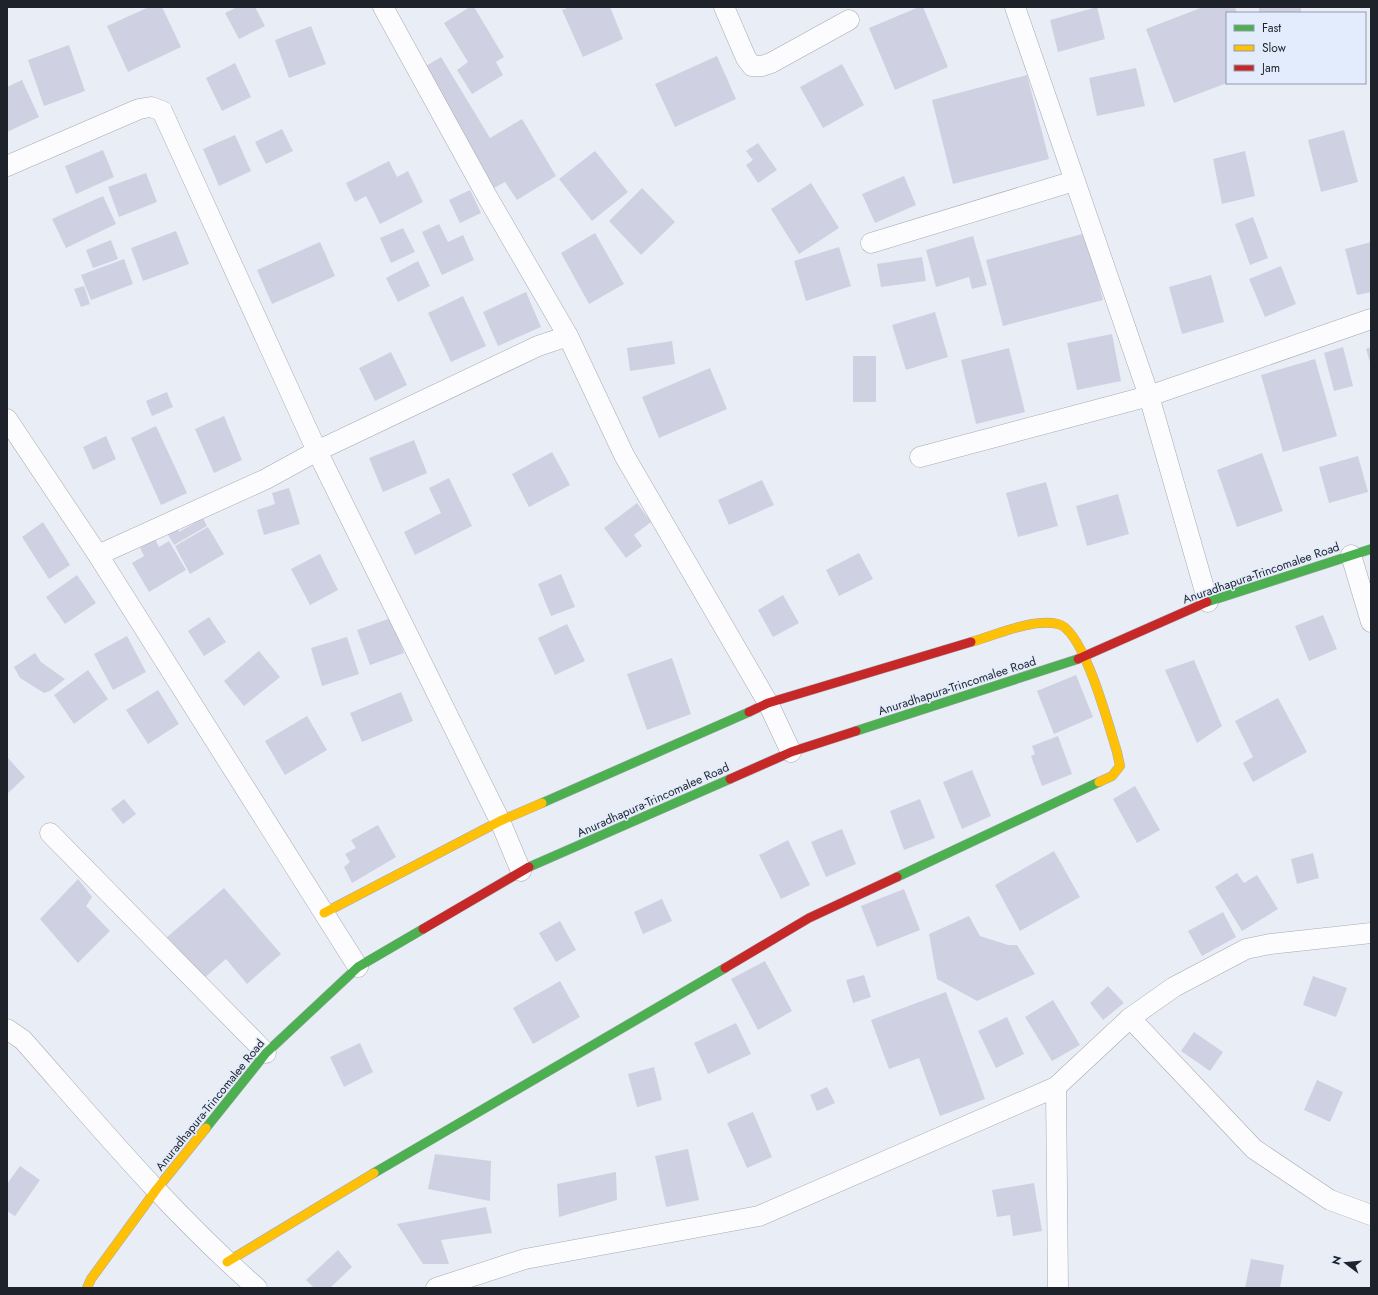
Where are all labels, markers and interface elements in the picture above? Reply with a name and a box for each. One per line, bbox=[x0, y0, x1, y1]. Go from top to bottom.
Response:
legend bbox=[1226, 12, 1366, 84]
text: Fast bbox=[1262, 19, 1281, 37]
text: Slow bbox=[1262, 39, 1287, 57]
text: Jam bbox=[1260, 59, 1280, 77]
street label: Anuradhapura-Trincomalee Road bbox=[1180, 538, 1342, 608]
street label: Anuradhapura-Trincomalee Road bbox=[876, 652, 1038, 720]
street label: Anuradhapura-Trincomalee Road bbox=[574, 758, 732, 842]
street label: Anuradhapura-Trincomalee Road bbox=[151, 1035, 269, 1175]
north arrow bbox=[1326, 1243, 1366, 1283]
text: N bbox=[1327, 1254, 1345, 1267]

